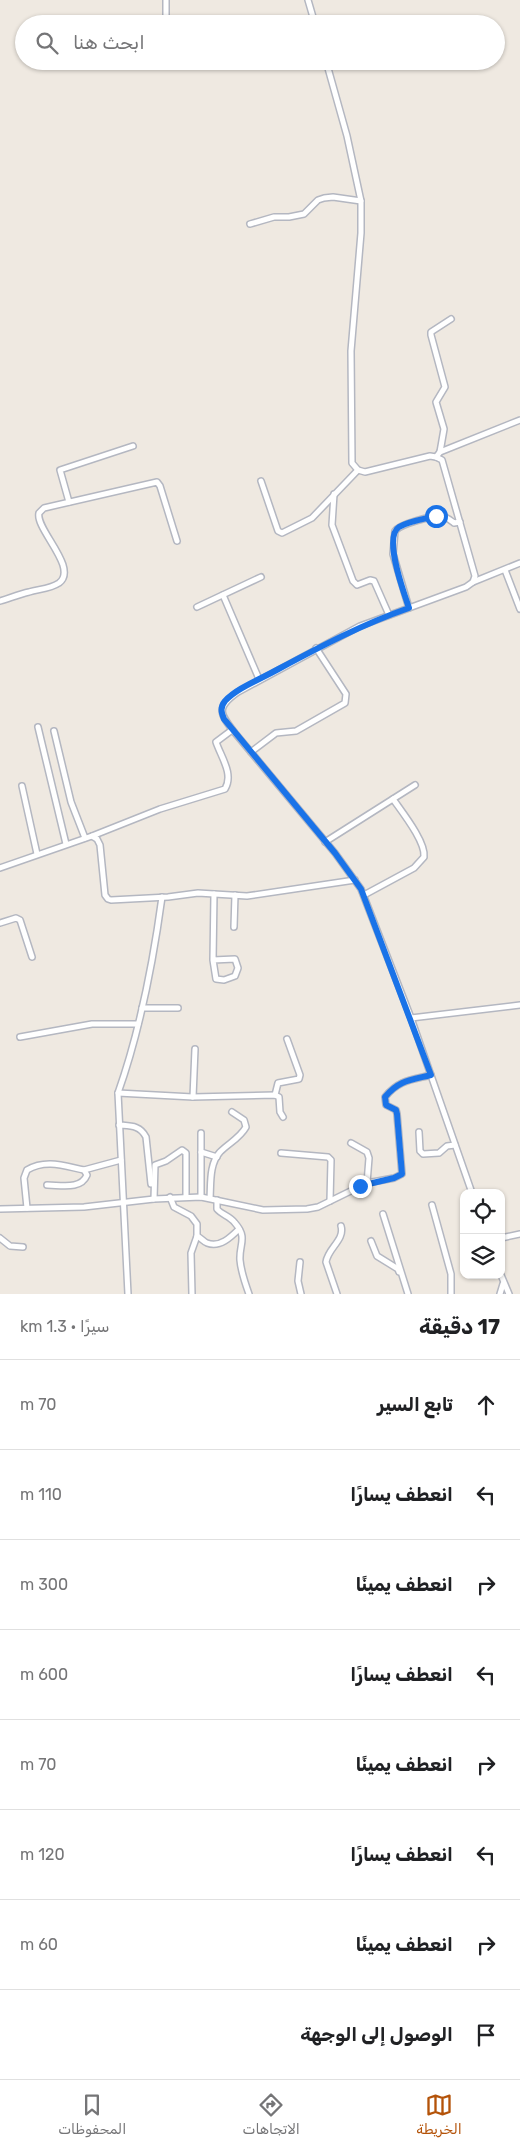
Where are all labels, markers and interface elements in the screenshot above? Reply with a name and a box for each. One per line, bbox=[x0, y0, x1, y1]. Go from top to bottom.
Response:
search box bbox=[15, 15, 505, 70]
icon: search bbox=[33, 29, 61, 57]
text: ابحث هنا bbox=[73, 31, 145, 54]
route start bbox=[425, 505, 448, 528]
route end bbox=[349, 1175, 372, 1198]
map controls bbox=[460, 1189, 505, 1279]
button: locate bbox=[460, 1189, 505, 1234]
button: layers bbox=[460, 1234, 505, 1279]
text: 17 دقيقة bbox=[419, 1314, 500, 1339]
text: سيرًا · 1.3 km bbox=[20, 1317, 110, 1336]
icon: ahead bbox=[472, 1391, 500, 1419]
text: تابع السير bbox=[377, 1393, 453, 1416]
text: 70 m bbox=[20, 1395, 57, 1414]
icon: left bbox=[472, 1481, 500, 1509]
text: انعطف يسارًا bbox=[350, 1483, 453, 1506]
text: 110 m bbox=[20, 1485, 62, 1504]
icon: right bbox=[472, 1571, 500, 1599]
text: انعطف يمينًا bbox=[356, 1573, 453, 1596]
text: 300 m bbox=[20, 1575, 68, 1594]
icon: left bbox=[472, 1661, 500, 1689]
text: انعطف يسارًا bbox=[350, 1663, 453, 1686]
text: 600 m bbox=[20, 1665, 68, 1684]
icon: right bbox=[472, 1751, 500, 1779]
text: انعطف يمينًا bbox=[356, 1753, 453, 1776]
text: 70 m bbox=[20, 1755, 57, 1774]
icon: left bbox=[472, 1841, 500, 1869]
text: انعطف يسارًا bbox=[350, 1843, 453, 1866]
text: 120 m bbox=[20, 1845, 65, 1864]
icon: right bbox=[472, 1931, 500, 1959]
text: انعطف يمينًا bbox=[356, 1933, 453, 1956]
text: 60 m bbox=[20, 1935, 58, 1954]
icon: arrive bbox=[472, 2021, 500, 2049]
text: الوصول إلى الوجهة bbox=[300, 2023, 453, 2046]
tab: المحفوظات bbox=[58, 2091, 126, 2138]
tab: الاتجاهات bbox=[243, 2091, 300, 2138]
tab: الخريطة bbox=[416, 2091, 462, 2138]

